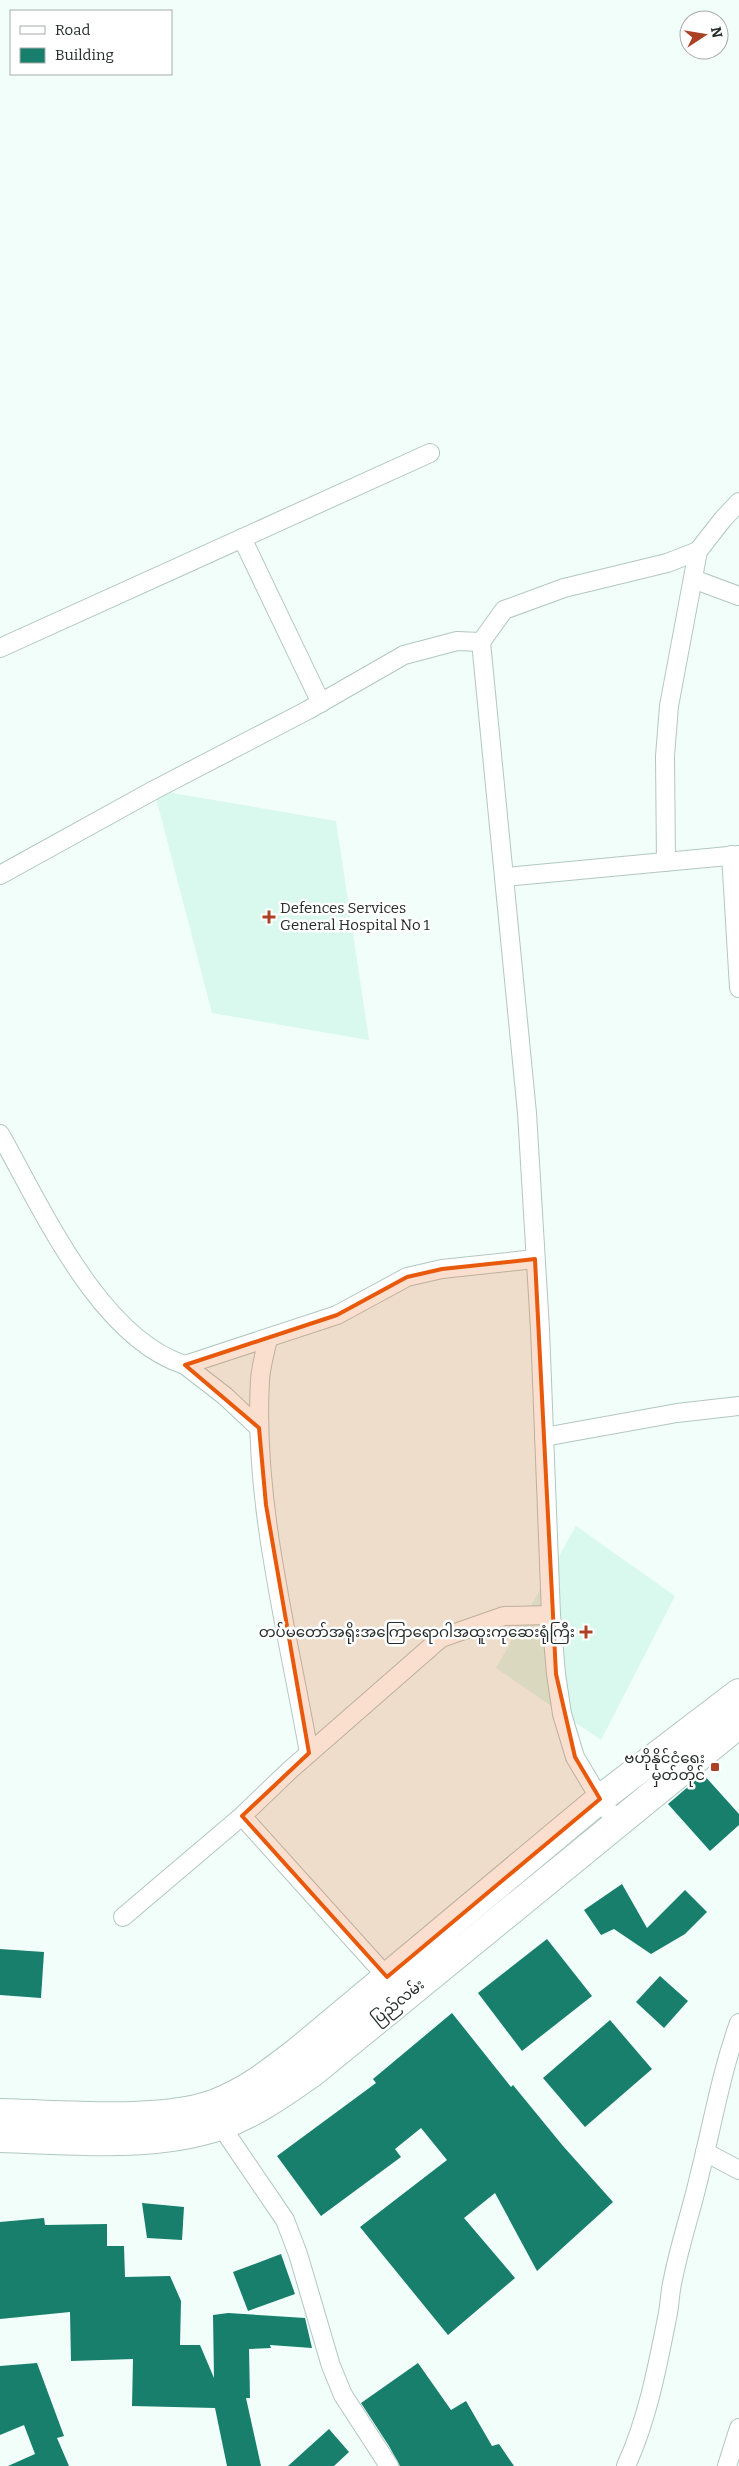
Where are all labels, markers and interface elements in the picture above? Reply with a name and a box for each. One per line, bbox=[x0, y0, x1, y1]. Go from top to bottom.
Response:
legend bbox=[10, 10, 172, 75]
north arrow bbox=[679, 10, 729, 60]
text: Road bbox=[55, 21, 90, 39]
text: N bbox=[707, 25, 726, 40]
text: Building bbox=[55, 46, 114, 64]
place label: Defences Services General Hospital No 1 bbox=[280, 899, 430, 934]
marker: Defences Services General Hospital No 1 bbox=[262, 910, 276, 924]
place label: တပ်မတော်အရိုးအကြောရောဂါအထူးကုဆေးရုံကြီး bbox=[259, 1622, 575, 1644]
marker: တပ်မတော်အရိုးအကြောရောဂါအထူးကုဆေးရုံကြီး bbox=[579, 1625, 593, 1639]
place label: ဗဟိုနိုင်ငံရေး မှတ်တိုင် bbox=[624, 1748, 705, 1787]
marker: ဗဟိုနိုင်ငံရေး မှတ်တိုင် bbox=[709, 1761, 721, 1773]
street label: ပြည်လမ်း bbox=[367, 1975, 430, 2031]

